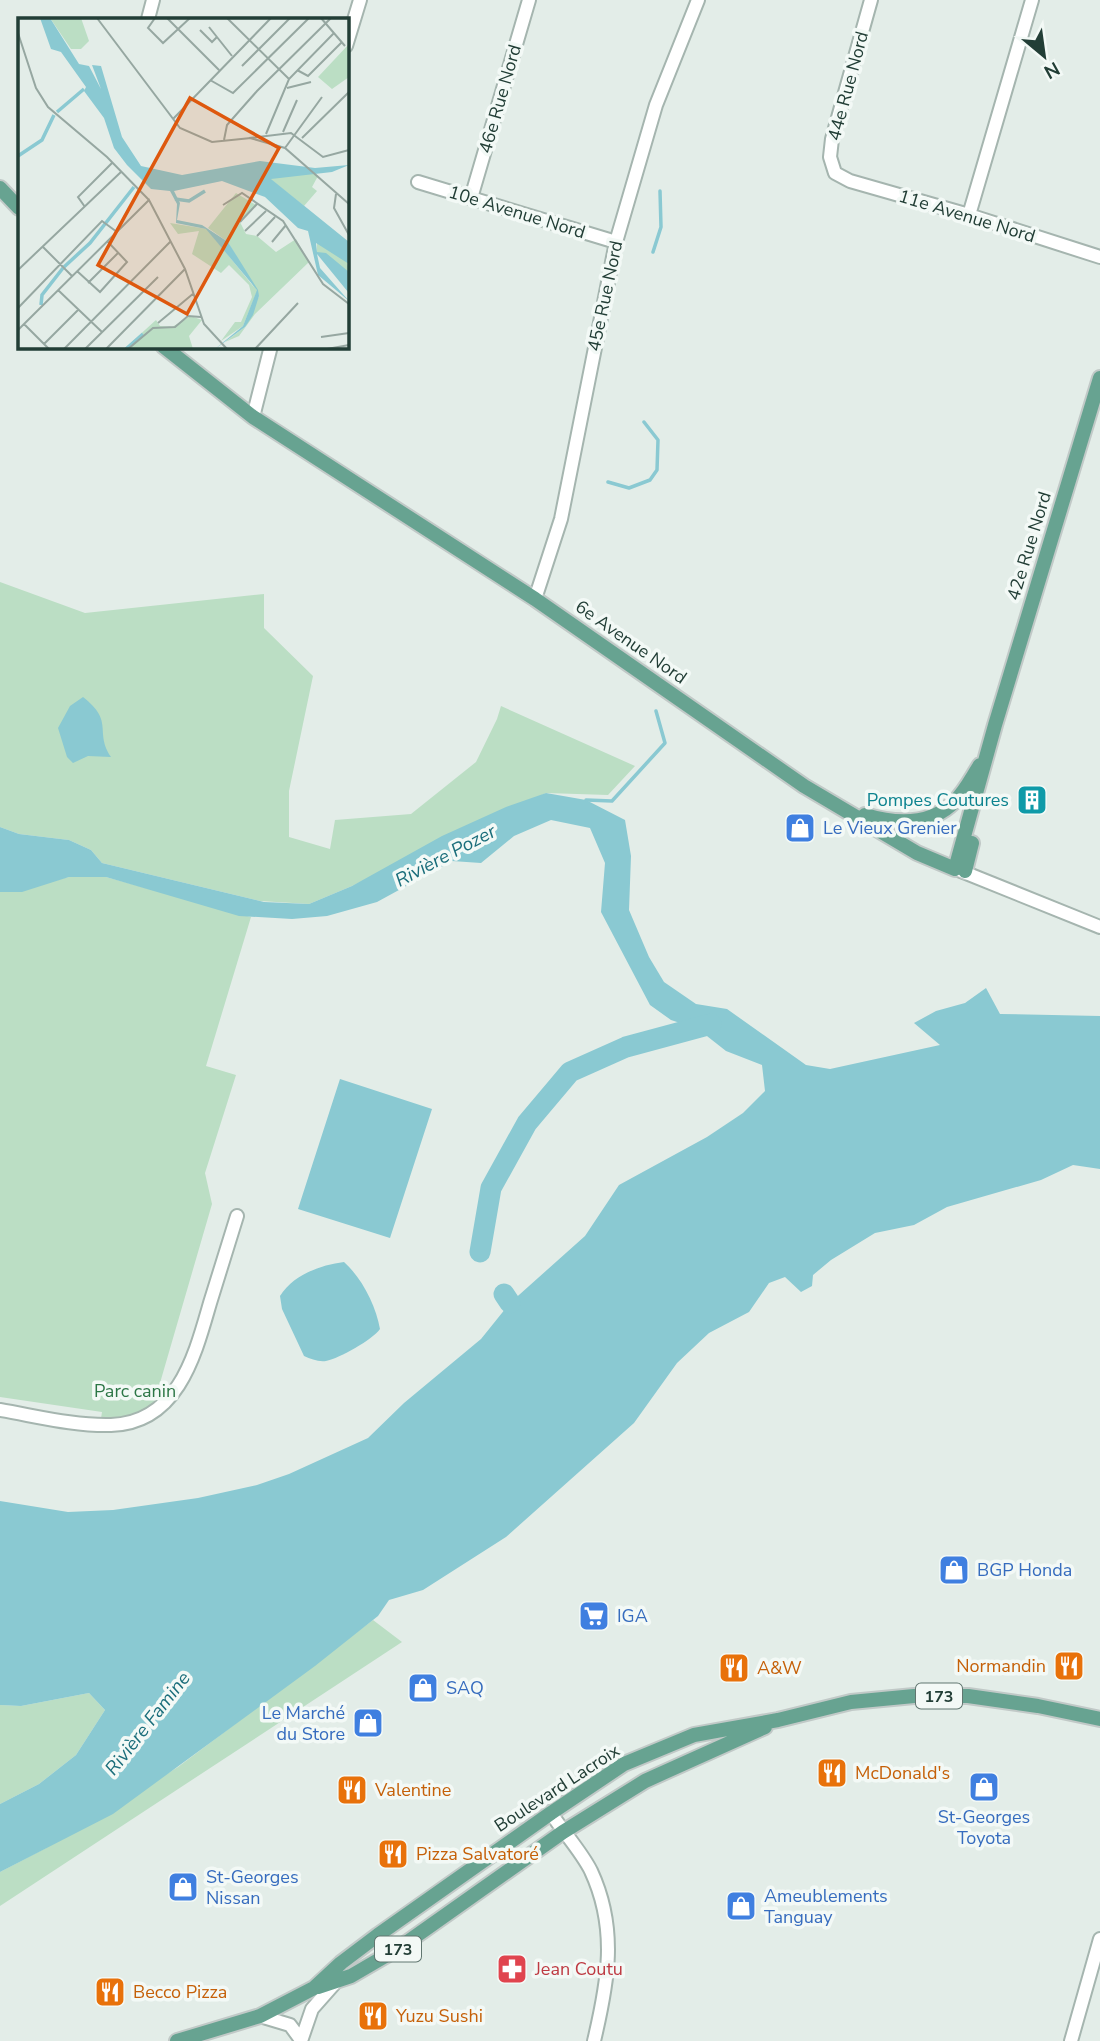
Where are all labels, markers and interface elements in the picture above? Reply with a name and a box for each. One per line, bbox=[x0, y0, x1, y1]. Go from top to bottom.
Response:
inset map bbox=[18, 18, 348, 348]
north arrow bbox=[1009, 21, 1079, 91]
street label: 44e Rue Nord bbox=[822, 29, 874, 143]
street label: 46e Rue Nord bbox=[473, 42, 527, 156]
text: N bbox=[1039, 55, 1064, 85]
street label: 10e Avenue Nord bbox=[446, 180, 588, 244]
street label: 11e Avenue Nord bbox=[896, 184, 1038, 248]
street label: 45e Rue Nord bbox=[582, 239, 628, 353]
street label: 42e Rue Nord bbox=[1001, 489, 1057, 603]
street label: 6e Avenue Nord bbox=[570, 595, 692, 689]
building icon: Pompes Coutures bbox=[1015, 783, 1049, 817]
place label: Pompes Coutures bbox=[867, 788, 1009, 812]
shop icon: Le Vieux Grenier bbox=[783, 811, 817, 845]
place label: Le Vieux Grenier bbox=[823, 816, 957, 840]
water label: Rivière Pozer bbox=[391, 818, 501, 893]
park label: Parc canin bbox=[94, 1379, 176, 1403]
shop icon: BGP Honda bbox=[937, 1553, 971, 1587]
place label: BGP Honda bbox=[977, 1558, 1072, 1582]
supermarket icon: IGA bbox=[577, 1599, 611, 1633]
place label: IGA bbox=[617, 1604, 648, 1628]
restaurant icon: Normandin bbox=[1052, 1649, 1086, 1683]
restaurant icon: A&W bbox=[717, 1651, 751, 1685]
place label: Normandin bbox=[956, 1654, 1046, 1678]
place label: A&W bbox=[757, 1656, 802, 1680]
water label: Rivière Famine bbox=[99, 1666, 196, 1781]
shop icon: SAQ bbox=[406, 1671, 440, 1705]
place label: SAQ bbox=[446, 1676, 484, 1700]
road number: 173 bbox=[916, 1684, 962, 1708]
place label: Le Marché du Store bbox=[262, 1701, 345, 1746]
shop icon: Le Marché du Store bbox=[351, 1706, 385, 1740]
street label: Boulevard Lacroix bbox=[490, 1738, 625, 1837]
restaurant icon: McDonald's bbox=[815, 1756, 849, 1790]
place label: McDonald's bbox=[855, 1761, 950, 1785]
shop icon: St-Georges Toyota bbox=[967, 1770, 1001, 1804]
restaurant icon: Valentine bbox=[335, 1773, 369, 1807]
place label: Valentine bbox=[374, 1778, 451, 1802]
place label: St-Georges Toyota bbox=[938, 1805, 1030, 1850]
restaurant icon: Pizza Salvatoré bbox=[376, 1837, 410, 1871]
place label: Pizza Salvatoré bbox=[416, 1842, 539, 1866]
place label: St-Georges Nissan bbox=[206, 1865, 299, 1910]
shop icon: St-Georges Nissan bbox=[166, 1870, 200, 1904]
place label: Ameublements Tanguay bbox=[764, 1884, 888, 1929]
shop icon: Ameublements Tanguay bbox=[724, 1889, 758, 1923]
road number: 173 bbox=[375, 1937, 421, 1962]
pharmacy icon: Jean Coutu bbox=[495, 1952, 529, 1986]
place label: Jean Coutu bbox=[534, 1957, 623, 1981]
restaurant icon: Becco Pizza bbox=[93, 1975, 127, 2009]
place label: Becco Pizza bbox=[133, 1980, 227, 2004]
restaurant icon: Yuzu Sushi bbox=[356, 1999, 390, 2033]
place label: Yuzu Sushi bbox=[395, 2004, 483, 2028]

